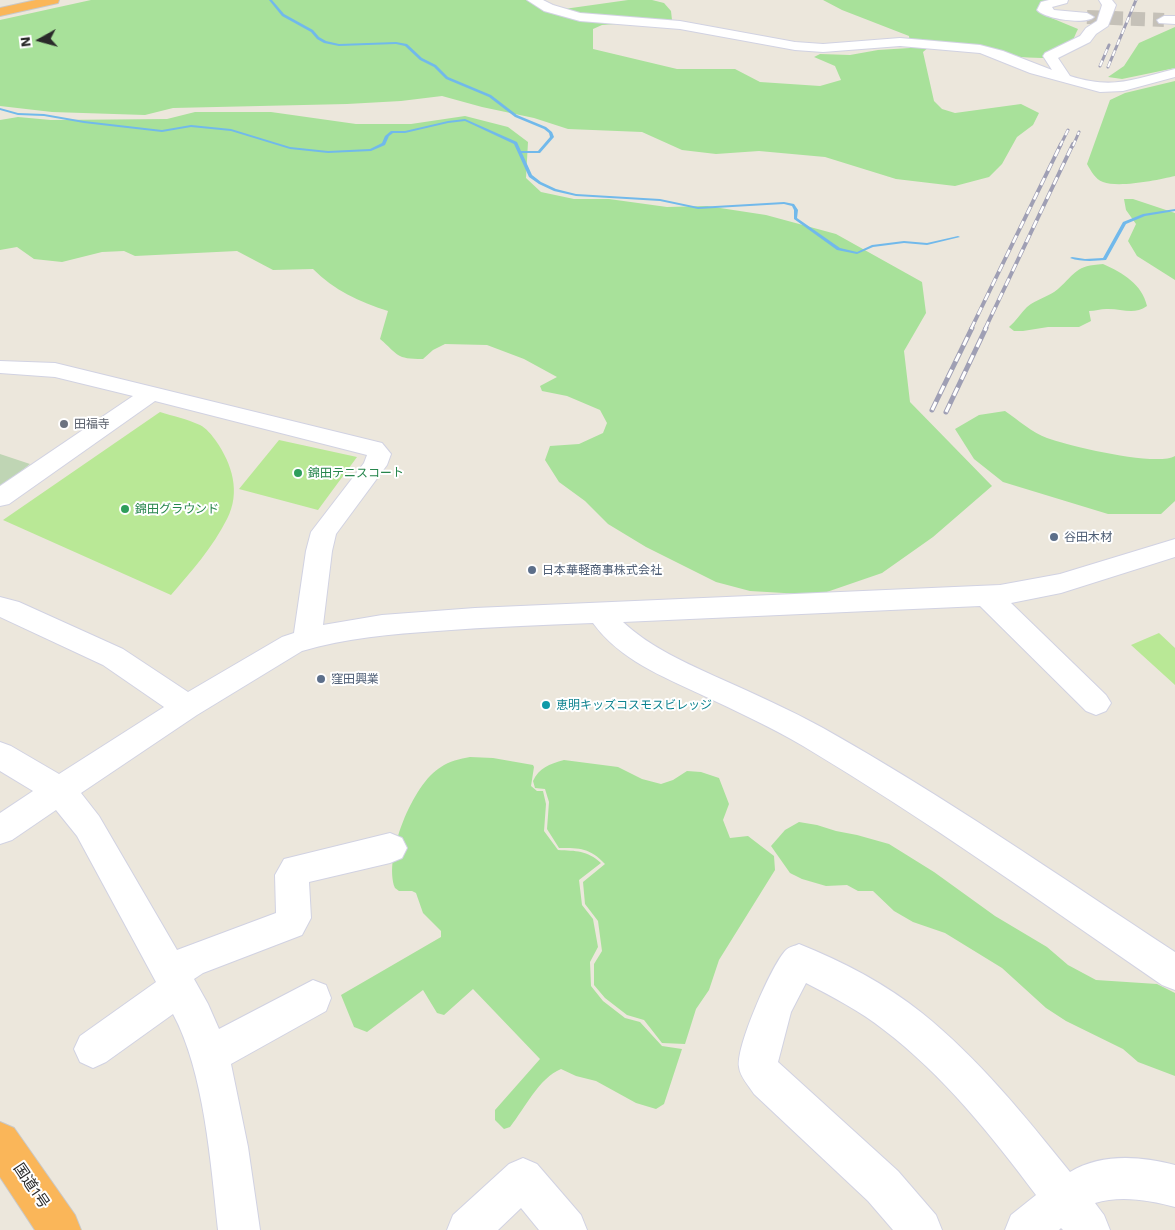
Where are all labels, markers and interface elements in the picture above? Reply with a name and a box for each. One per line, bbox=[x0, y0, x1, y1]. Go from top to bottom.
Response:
north arrow bbox=[15, 15, 65, 65]
text: N bbox=[17, 36, 34, 48]
place label: 田福寺 bbox=[74, 417, 110, 431]
marker: 田福寺 bbox=[58, 418, 70, 430]
place label: 錦田テニスコート bbox=[308, 466, 404, 480]
marker: 錦田テニスコート bbox=[292, 467, 304, 479]
place label: 錦田グラウンド bbox=[135, 502, 219, 516]
marker: 錦田グラウンド bbox=[119, 503, 131, 515]
place label: 谷田木材 bbox=[1064, 530, 1112, 544]
marker: 谷田木材 bbox=[1048, 531, 1060, 543]
place label: 日本華軽商事株式会社 bbox=[542, 563, 662, 577]
marker: 日本華軽商事株式会社 bbox=[526, 564, 538, 576]
place label: 窪田興業 bbox=[331, 672, 379, 686]
marker: 窪田興業 bbox=[315, 673, 327, 685]
place label: 恵明キッズコスモスビレッジ bbox=[556, 698, 712, 712]
marker: 恵明キッズコスモスビレッジ bbox=[540, 699, 552, 711]
street label: 国道1号 bbox=[9, 1160, 53, 1212]

